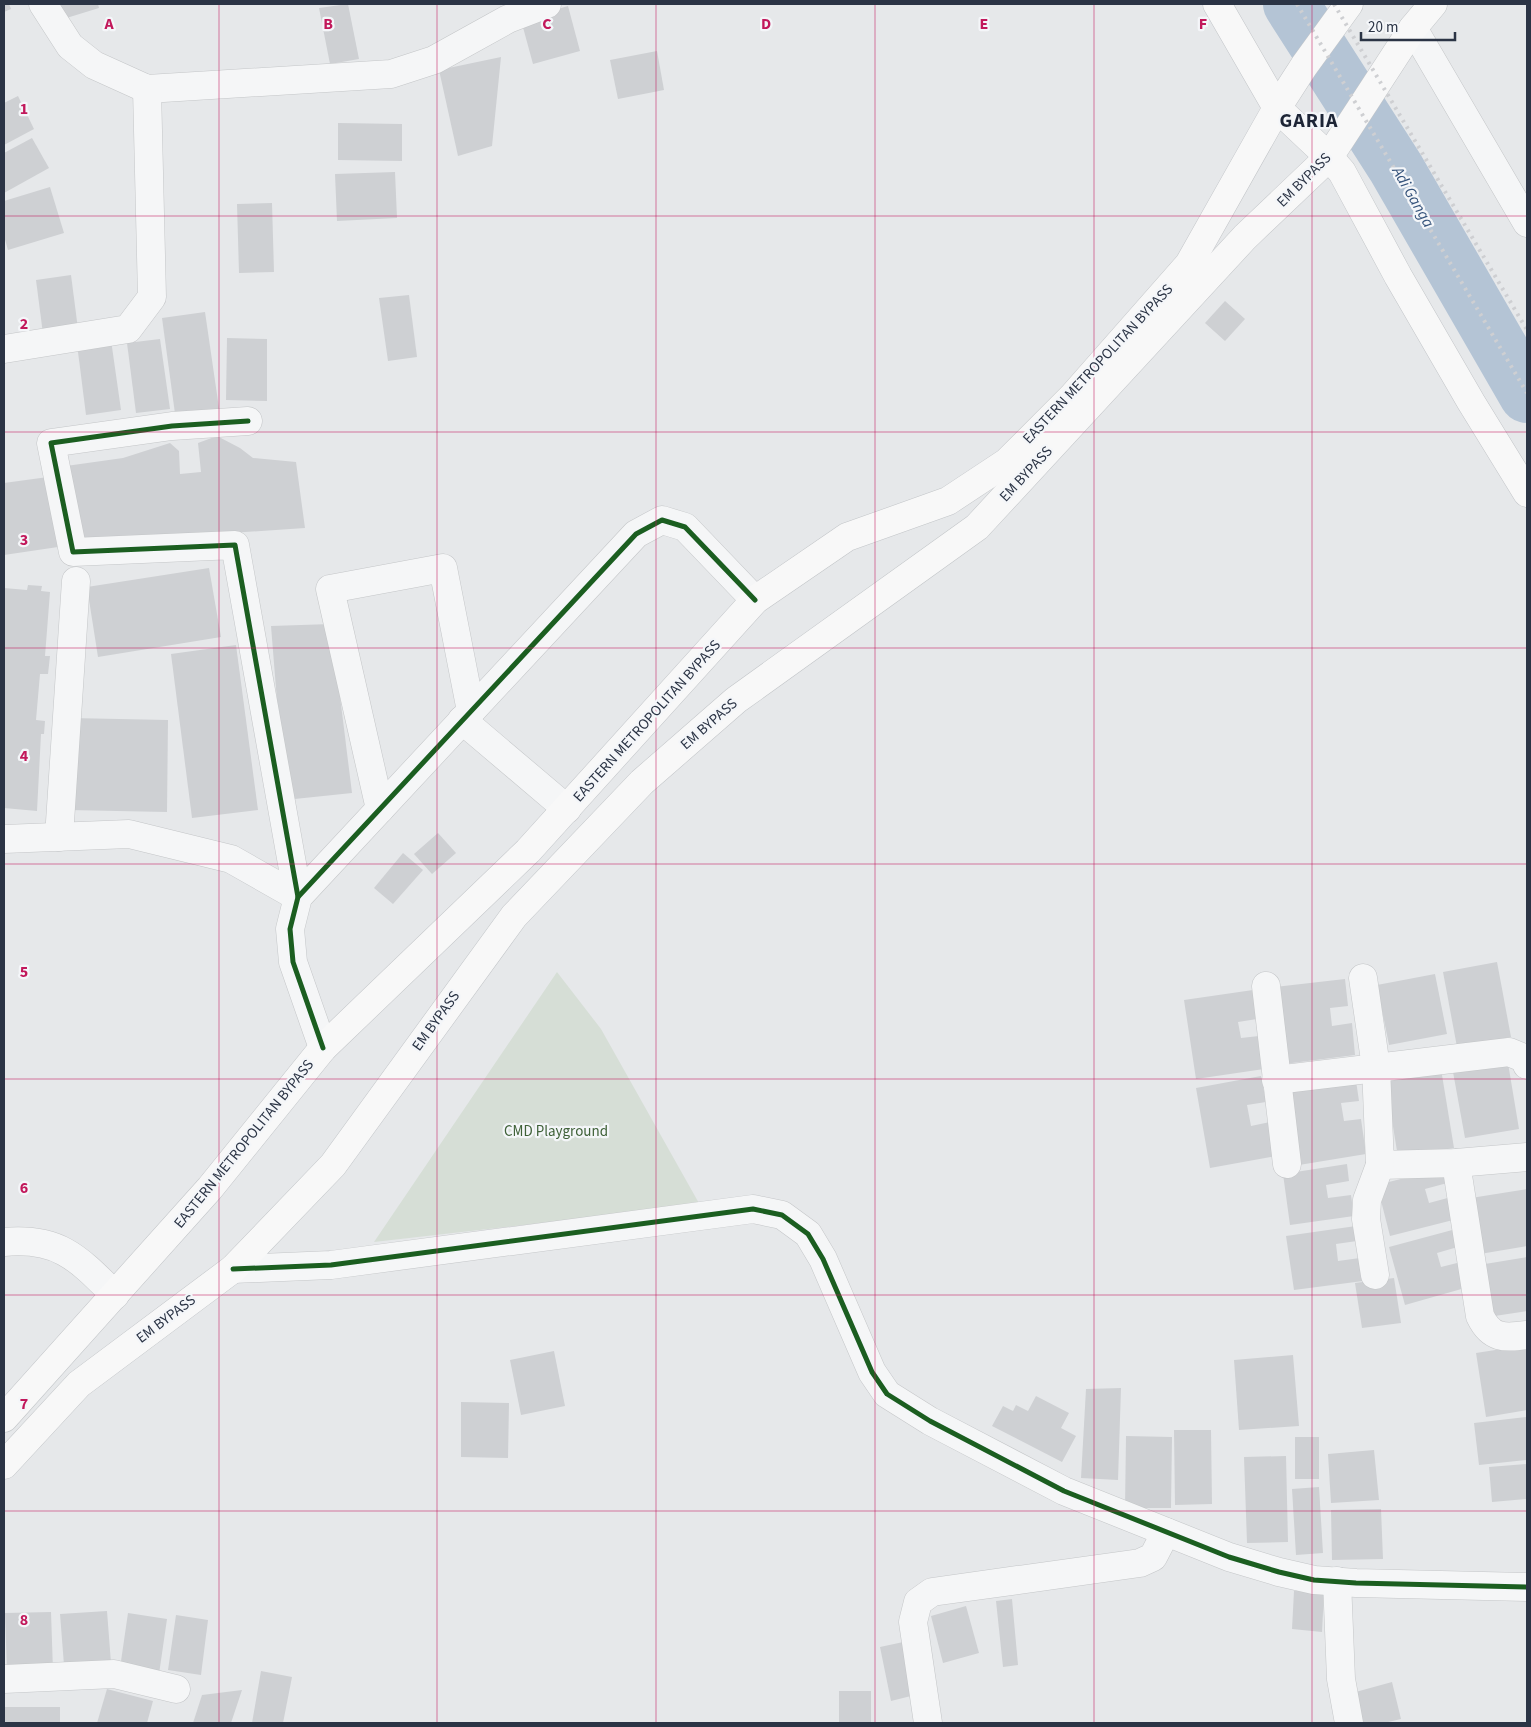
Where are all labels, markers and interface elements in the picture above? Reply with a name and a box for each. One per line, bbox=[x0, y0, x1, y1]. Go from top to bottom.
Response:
scale bar bbox=[1361, 10, 1455, 42]
text: A bbox=[103, 13, 114, 35]
text: B bbox=[323, 13, 333, 35]
text: C bbox=[542, 13, 552, 35]
text: D bbox=[761, 13, 771, 35]
text: E bbox=[980, 13, 988, 35]
text: F bbox=[1199, 13, 1207, 35]
text: 20 m bbox=[1368, 17, 1398, 38]
text: 1 bbox=[20, 98, 28, 120]
district label: GARIA bbox=[1280, 107, 1338, 135]
street label: EM BYPASS bbox=[1272, 148, 1336, 212]
water label: Adi Ganga bbox=[1386, 162, 1440, 232]
street label: EASTERN METROPOLITAN BYPASS bbox=[1018, 279, 1178, 449]
text: 2 bbox=[20, 313, 28, 335]
street label: EM BYPASS bbox=[995, 441, 1057, 507]
text: 3 bbox=[20, 529, 28, 551]
street label: EASTERN METROPOLITAN BYPASS bbox=[568, 635, 726, 807]
street label: EM BYPASS bbox=[676, 693, 742, 755]
text: 4 bbox=[20, 745, 29, 767]
text: 5 bbox=[20, 961, 28, 983]
street label: EM BYPASS bbox=[407, 987, 465, 1055]
street label: EASTERN METROPOLITAN BYPASS bbox=[169, 1055, 319, 1233]
park label: CMD Playground bbox=[504, 1121, 608, 1142]
text: 6 bbox=[20, 1177, 28, 1199]
street label: EM BYPASS bbox=[132, 1290, 200, 1348]
text: 7 bbox=[20, 1393, 28, 1415]
text: 8 bbox=[20, 1609, 28, 1631]

